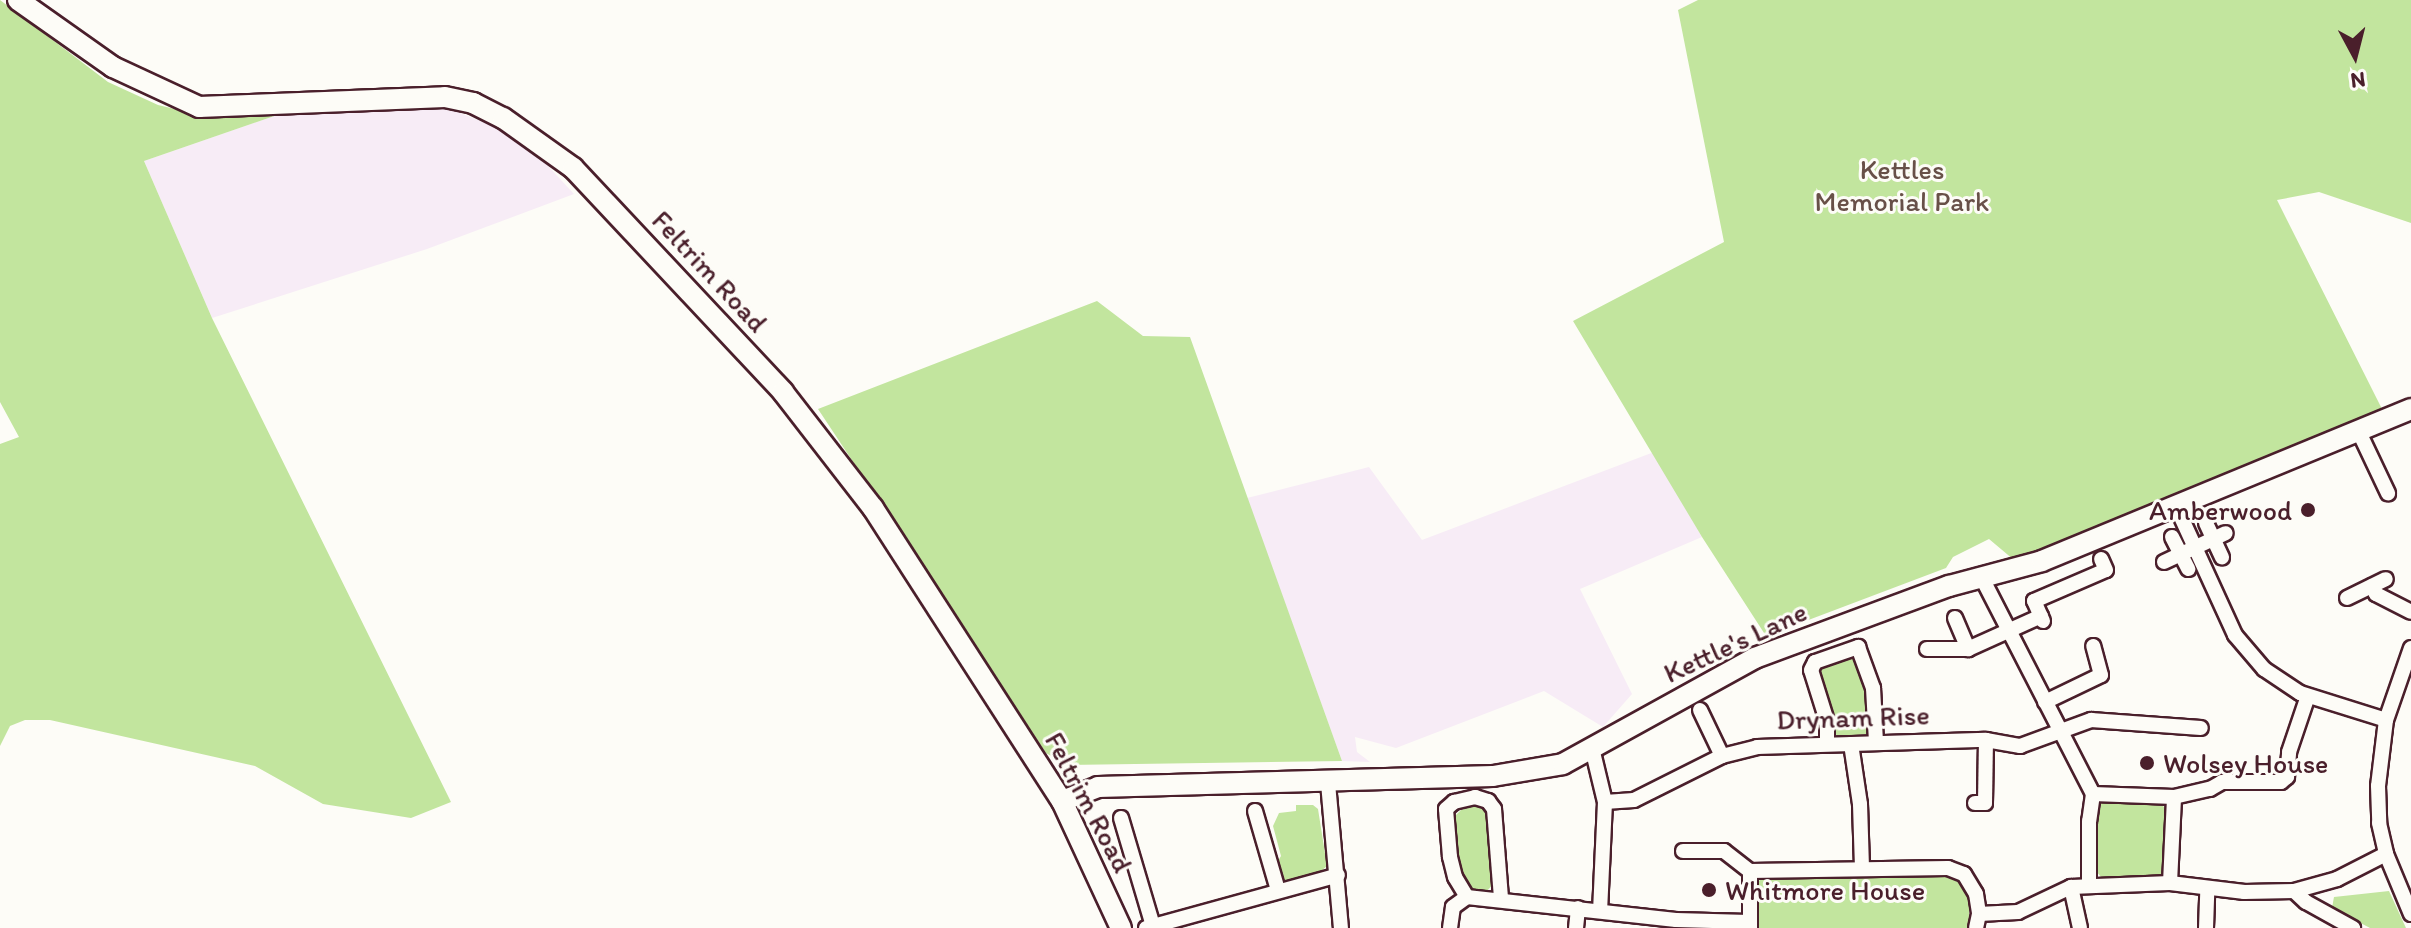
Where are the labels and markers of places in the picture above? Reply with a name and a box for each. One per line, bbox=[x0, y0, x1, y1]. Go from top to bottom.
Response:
place label: Amberwood bbox=[2149, 493, 2292, 527]
marker: Amberwood bbox=[2299, 501, 2317, 519]
place label: Wolsey House bbox=[2163, 746, 2329, 780]
marker: Wolsey House bbox=[2138, 754, 2156, 772]
place label: Whitmore House bbox=[1725, 873, 1925, 907]
marker: Whitmore House bbox=[1700, 881, 1718, 899]

